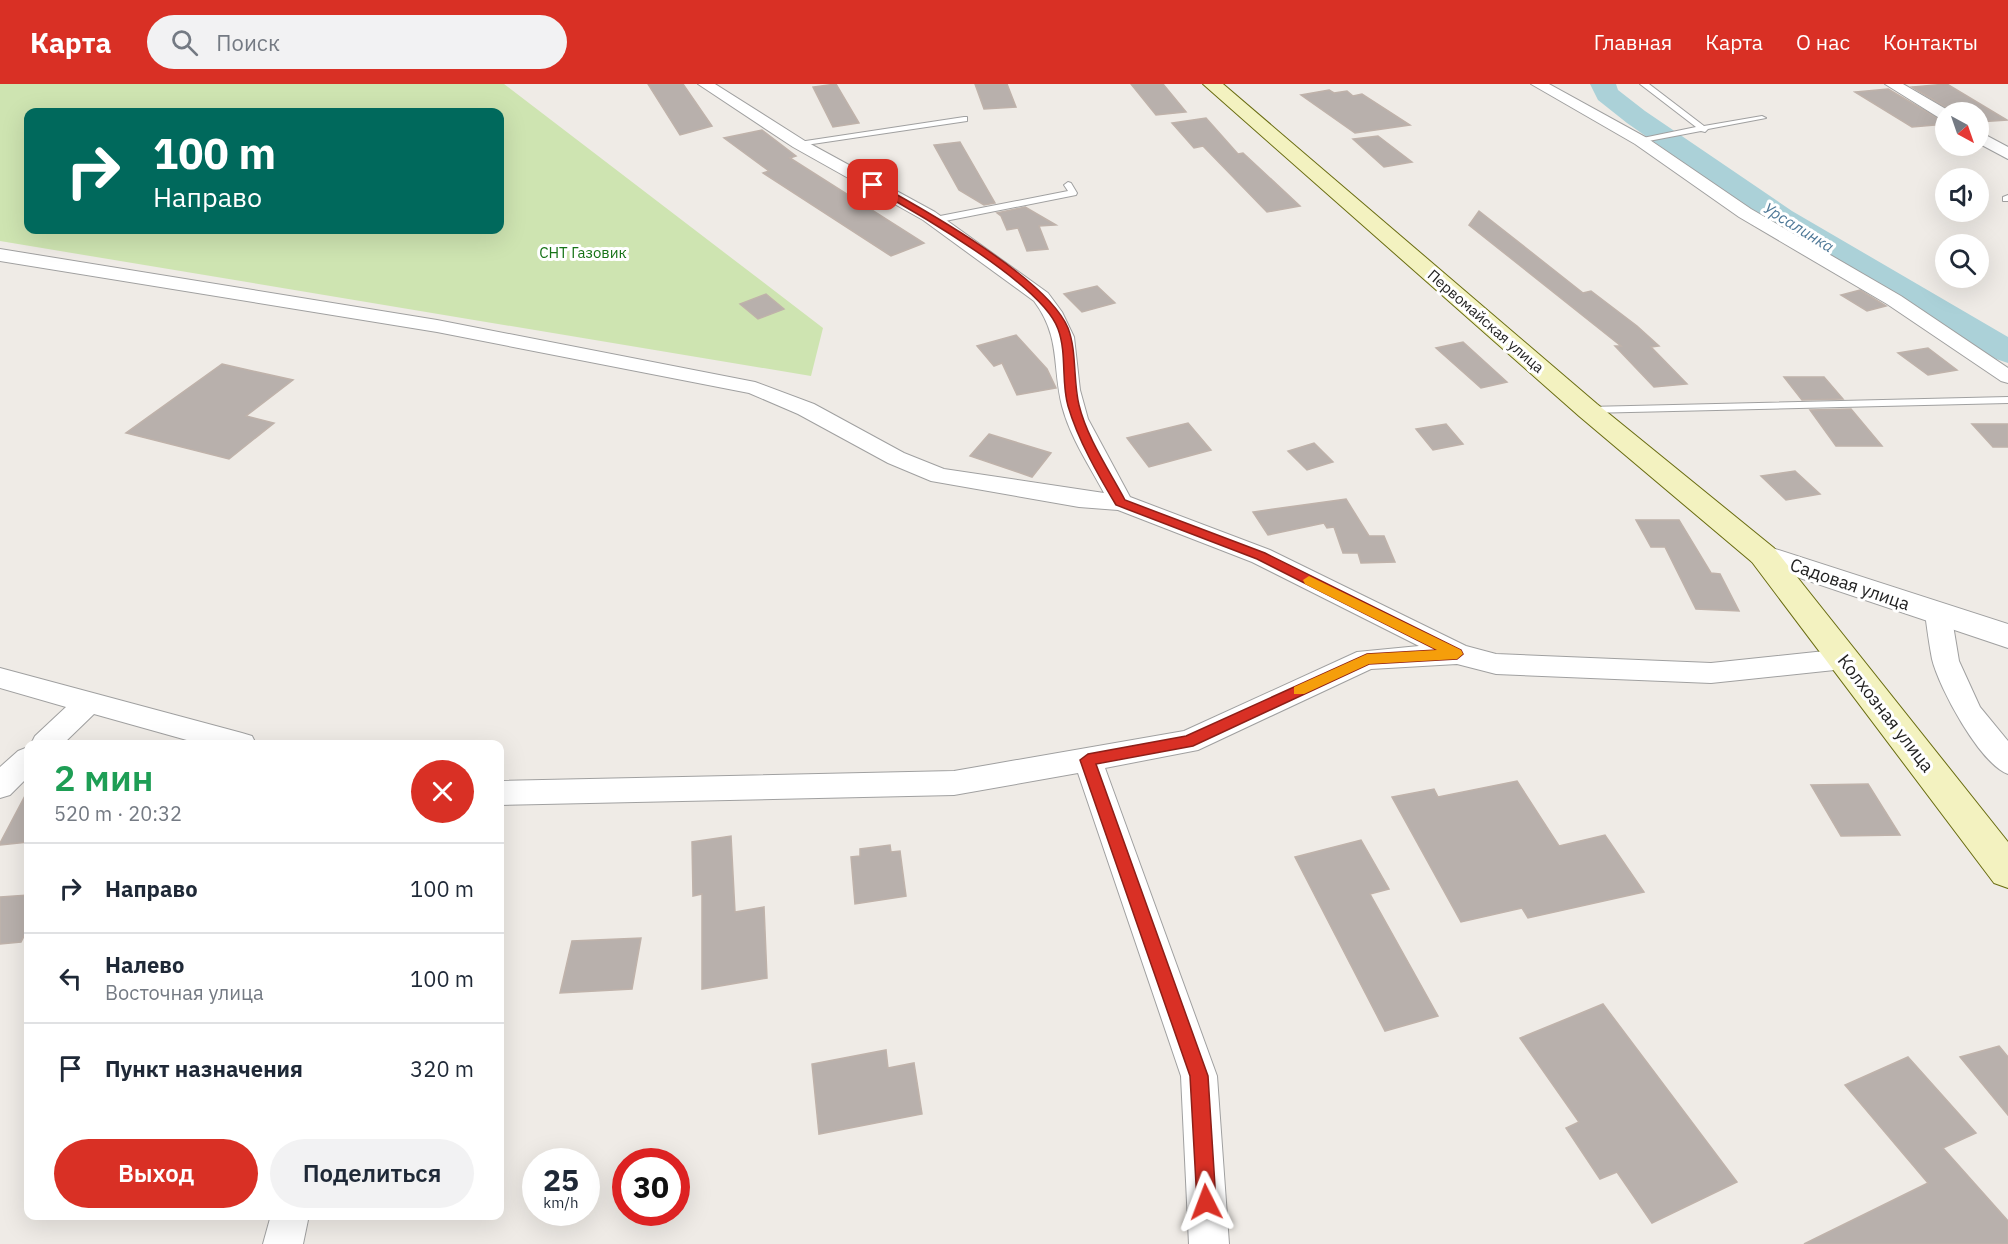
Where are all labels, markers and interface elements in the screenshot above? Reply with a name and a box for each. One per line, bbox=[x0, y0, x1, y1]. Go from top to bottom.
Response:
search box bbox=[147, 15, 567, 69]
text: Карта bbox=[30, 24, 111, 61]
icon: search bbox=[168, 26, 201, 59]
text: Поиск bbox=[216, 28, 280, 57]
text: Главная bbox=[1594, 28, 1672, 56]
text: Карта bbox=[1705, 28, 1763, 56]
text: О нас bbox=[1796, 28, 1850, 56]
text: Контакты bbox=[1883, 28, 1978, 56]
north arrow bbox=[1935, 102, 1989, 156]
map controls bbox=[1935, 102, 1989, 288]
text: 100 m bbox=[153, 126, 276, 181]
icon: right bbox=[54, 132, 132, 210]
pin bbox=[847, 159, 898, 210]
icon: arrive bbox=[856, 168, 889, 201]
button: sound bbox=[1935, 168, 1989, 222]
text: Направо bbox=[153, 179, 262, 214]
water label: Урсалинка bbox=[1760, 198, 1838, 256]
button: search bbox=[1935, 234, 1989, 288]
park label: СНТ Газовик bbox=[539, 243, 627, 262]
street label: Первомайская улица bbox=[1424, 265, 1548, 377]
street label: Садовая улица bbox=[1787, 553, 1913, 615]
street label: Колхозная улица bbox=[1833, 649, 1939, 777]
text: 2 мин bbox=[54, 754, 153, 801]
button: close bbox=[411, 760, 474, 823]
text: 520 m · 20:32 bbox=[54, 800, 182, 827]
icon: right bbox=[54, 872, 87, 905]
text: Направо bbox=[105, 874, 198, 903]
text: 100 m bbox=[410, 874, 474, 903]
text: Налево bbox=[105, 950, 184, 979]
icon: left bbox=[54, 962, 87, 995]
text: 100 m bbox=[410, 964, 474, 993]
text: Восточная улица bbox=[105, 979, 264, 1006]
icon: arrive bbox=[54, 1052, 87, 1085]
text: Пункт назначения bbox=[105, 1054, 303, 1083]
text: 320 m bbox=[410, 1054, 474, 1083]
button: Выход bbox=[54, 1139, 258, 1208]
button: Поделиться bbox=[270, 1139, 474, 1208]
speed limit sign: 30 bbox=[612, 1148, 690, 1226]
text: 25 bbox=[543, 1160, 579, 1199]
position arrow bbox=[1174, 1170, 1238, 1234]
text: km/h bbox=[543, 1193, 579, 1212]

